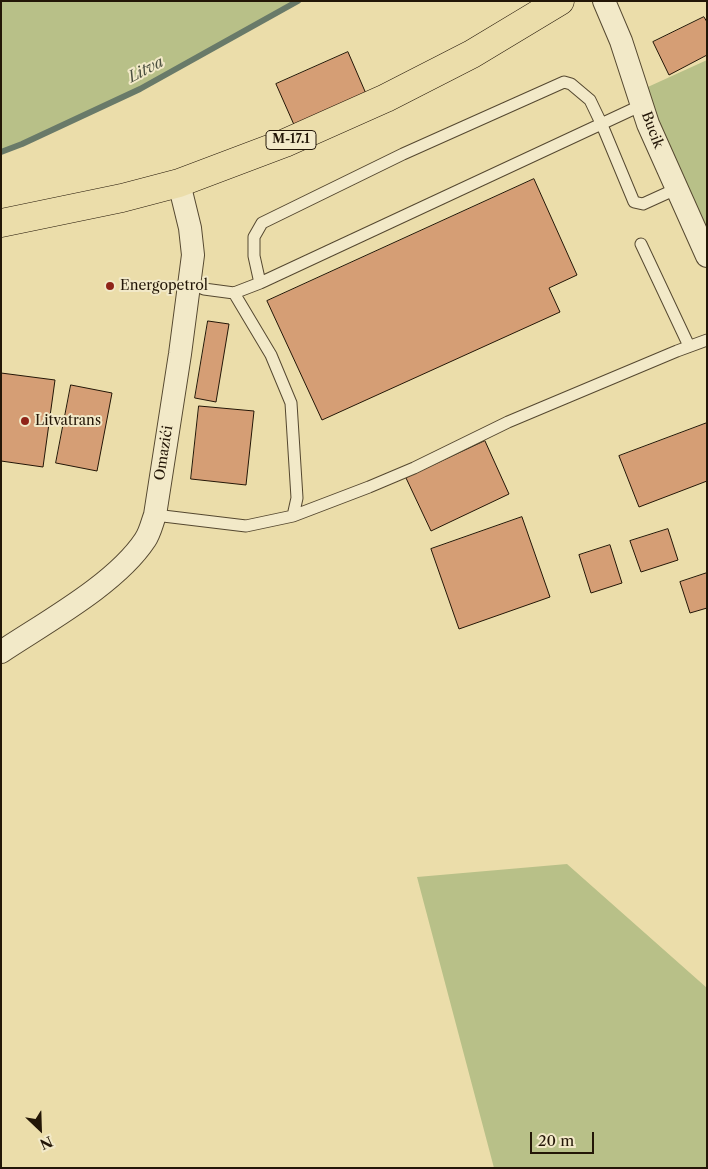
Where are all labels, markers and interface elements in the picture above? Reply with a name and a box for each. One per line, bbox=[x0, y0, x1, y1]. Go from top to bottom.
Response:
water label: Litva bbox=[125, 53, 167, 87]
street label: Bucik bbox=[637, 109, 667, 151]
road number: M-17.1 bbox=[266, 130, 316, 150]
place label: Energopetrol bbox=[120, 278, 208, 294]
marker: Energopetrol bbox=[104, 280, 116, 292]
place label: Litvatrans bbox=[35, 413, 101, 429]
marker: Litvatrans bbox=[19, 415, 31, 427]
street label: Omazići bbox=[151, 424, 177, 482]
north arrow bbox=[15, 1104, 65, 1154]
scale bar bbox=[533, 1122, 597, 1154]
text: 20 m bbox=[538, 1131, 574, 1150]
text: N bbox=[37, 1132, 55, 1153]

